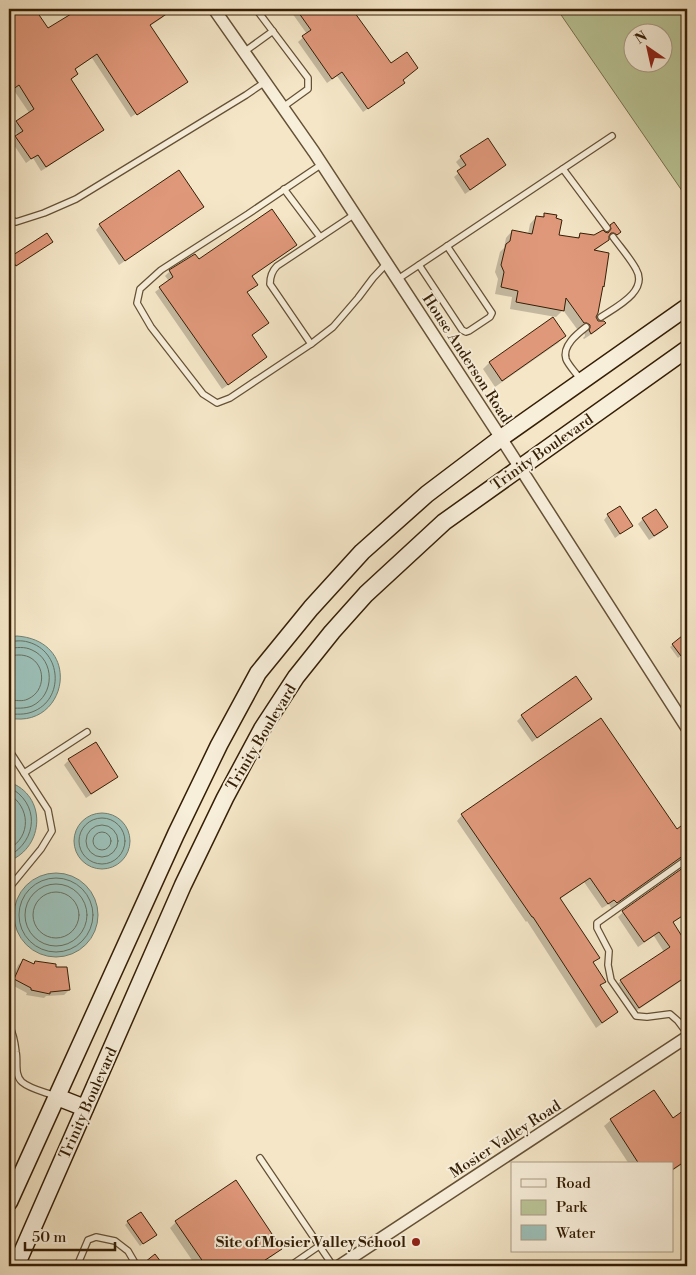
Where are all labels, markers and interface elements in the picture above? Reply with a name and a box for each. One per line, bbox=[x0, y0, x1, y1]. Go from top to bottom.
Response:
north arrow bbox=[624, 22, 674, 72]
text: N bbox=[632, 27, 651, 49]
street label: House Anderson Road bbox=[418, 290, 516, 427]
street label: Trinity Boulevard bbox=[488, 410, 597, 495]
street label: Trinity Boulevard bbox=[222, 680, 301, 794]
street label: Trinity Boulevard bbox=[55, 1044, 122, 1162]
street label: Mosier Valley Road bbox=[446, 1096, 565, 1183]
legend bbox=[511, 1162, 674, 1252]
text: Road bbox=[556, 1174, 591, 1193]
text: Park bbox=[556, 1198, 588, 1217]
scale bar bbox=[25, 1220, 115, 1252]
text: Water bbox=[555, 1224, 596, 1243]
text: 50 m bbox=[32, 1228, 66, 1247]
place label: Site of Mosier Valley School bbox=[216, 1233, 406, 1252]
marker: Site of Mosier Valley School bbox=[410, 1236, 422, 1248]

